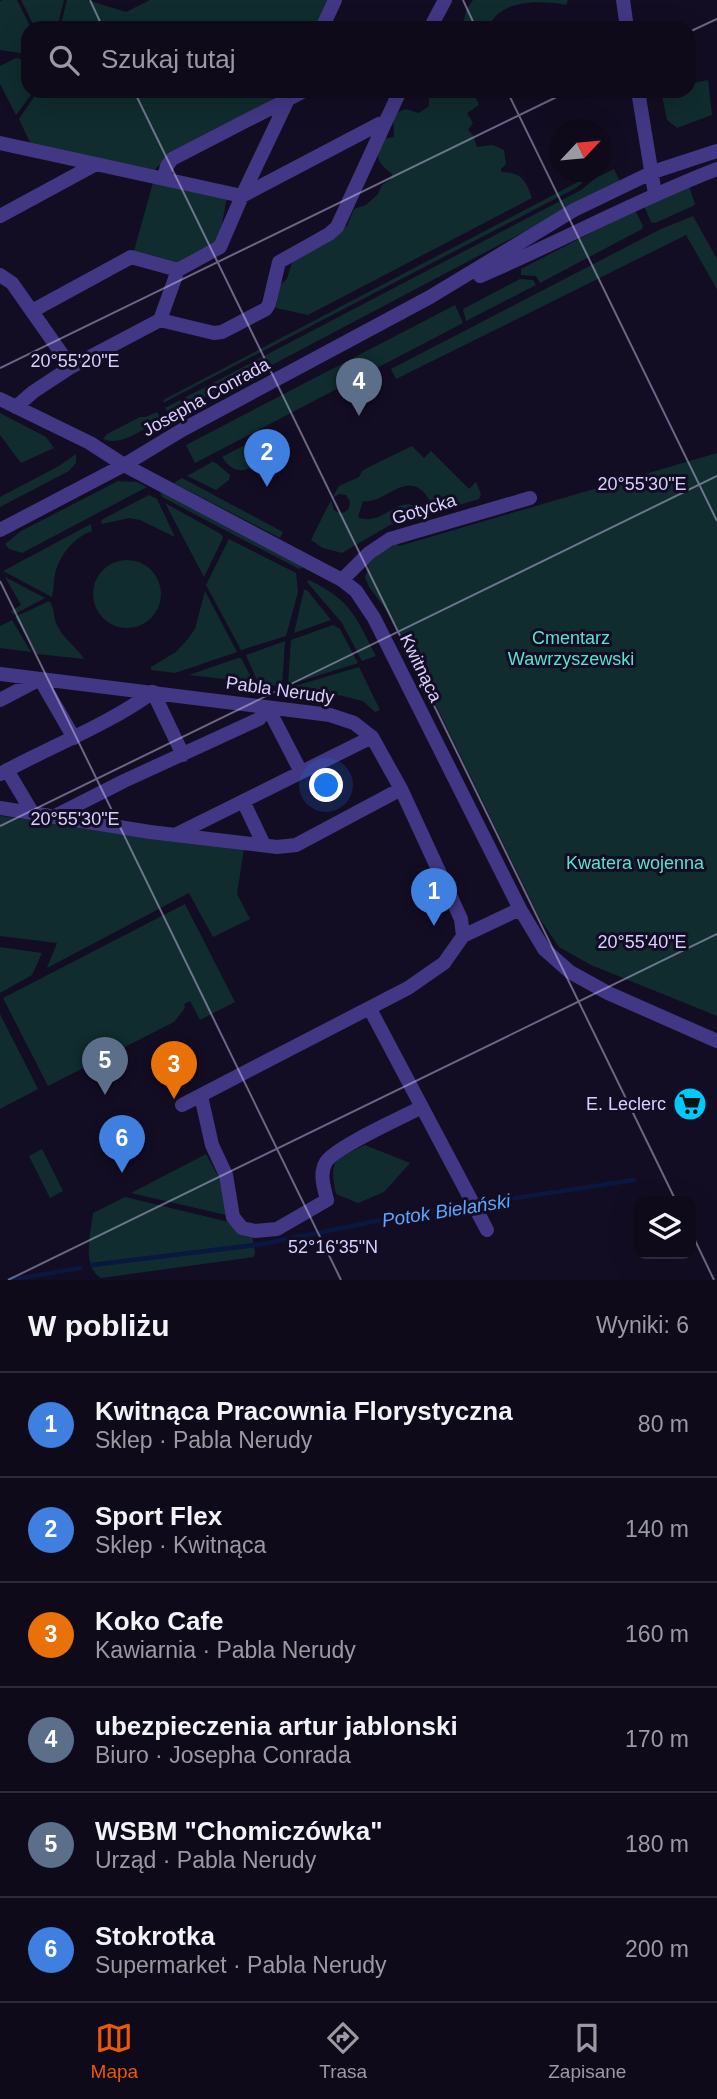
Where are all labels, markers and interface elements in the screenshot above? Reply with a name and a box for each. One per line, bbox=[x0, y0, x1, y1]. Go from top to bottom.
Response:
search box bbox=[21, 21, 696, 98]
icon: search bbox=[45, 41, 83, 79]
text: Szukaj tutaj bbox=[101, 44, 235, 74]
north arrow bbox=[549, 119, 612, 182]
text: 20°55'20"E bbox=[30, 351, 120, 371]
street label: Josepha Conrada bbox=[139, 353, 274, 440]
pin: 4 bbox=[336, 358, 382, 416]
pin: 2 bbox=[244, 429, 290, 487]
text: 20°55'30"E bbox=[597, 474, 687, 494]
street label: Gotycka bbox=[390, 489, 459, 528]
park label: Cmentarz Wawrzyszewski bbox=[508, 628, 634, 669]
street label: Kwitnąca bbox=[396, 631, 446, 706]
street label: Pabla Nerudy bbox=[225, 673, 335, 707]
your location bbox=[309, 768, 343, 802]
text: 20°55'30"E bbox=[30, 809, 120, 829]
park label: Kwatera wojenna bbox=[566, 853, 705, 873]
pin: 1 bbox=[411, 868, 457, 926]
text: 20°55'40"E bbox=[597, 932, 687, 952]
pin: 5 bbox=[82, 1037, 128, 1095]
pin: 3 bbox=[151, 1041, 197, 1099]
supermarket icon: E. Leclerc bbox=[671, 1085, 709, 1123]
place label: E. Leclerc bbox=[586, 1094, 666, 1114]
pin: 6 bbox=[99, 1115, 145, 1173]
water label: Potok Bielański bbox=[380, 1190, 513, 1231]
map controls bbox=[633, 1196, 696, 1259]
button: layers bbox=[633, 1196, 696, 1259]
text: 52°16'35"N bbox=[288, 1237, 378, 1257]
text: W pobliżu bbox=[28, 1309, 170, 1342]
text: Wyniki: 6 bbox=[596, 1312, 689, 1338]
text: Kwitnąca Pracownia Florystyczna bbox=[95, 1396, 513, 1426]
text: 1 bbox=[45, 1411, 57, 1437]
text: 80 m bbox=[638, 1411, 689, 1437]
text: Sklep · Pabla Nerudy bbox=[95, 1427, 312, 1453]
text: Sport Flex bbox=[95, 1501, 222, 1531]
text: 2 bbox=[45, 1516, 57, 1542]
text: 140 m bbox=[625, 1516, 689, 1542]
text: Sklep · Kwitnąca bbox=[95, 1532, 266, 1558]
text: Koko Cafe bbox=[95, 1606, 224, 1636]
text: 3 bbox=[45, 1621, 57, 1647]
text: 160 m bbox=[625, 1621, 689, 1647]
text: Kawiarnia · Pabla Nerudy bbox=[95, 1637, 356, 1663]
text: ubezpieczenia artur jablonski bbox=[95, 1711, 458, 1741]
text: 4 bbox=[45, 1726, 57, 1752]
text: 170 m bbox=[625, 1726, 689, 1752]
text: Biuro · Josepha Conrada bbox=[95, 1742, 351, 1768]
text: WSBM "Chomiczówka" bbox=[95, 1816, 383, 1846]
text: 5 bbox=[45, 1831, 57, 1857]
text: 180 m bbox=[625, 1831, 689, 1857]
text: Urząd · Pabla Nerudy bbox=[95, 1847, 316, 1873]
text: Stokrotka bbox=[95, 1921, 215, 1951]
text: 6 bbox=[45, 1936, 57, 1962]
text: 200 m bbox=[625, 1936, 689, 1962]
text: Supermarket · Pabla Nerudy bbox=[95, 1952, 386, 1978]
tab: Mapa bbox=[91, 2019, 138, 2083]
tab: Trasa bbox=[319, 2019, 367, 2083]
tab: Zapisane bbox=[548, 2019, 626, 2083]

